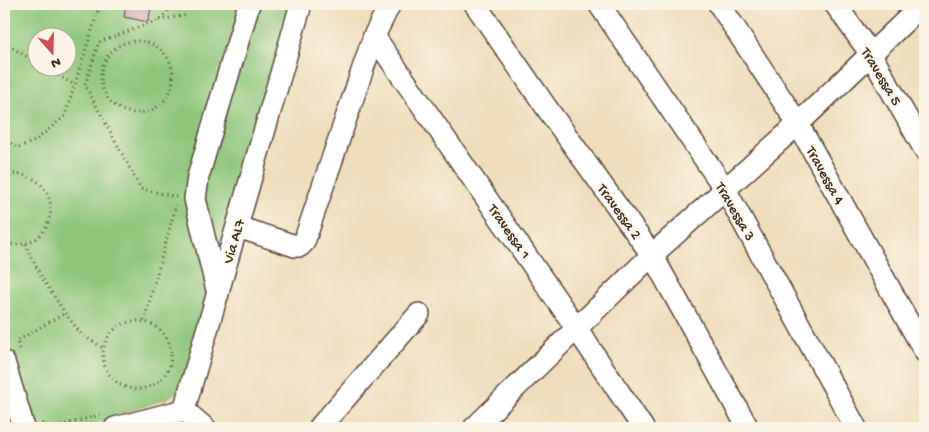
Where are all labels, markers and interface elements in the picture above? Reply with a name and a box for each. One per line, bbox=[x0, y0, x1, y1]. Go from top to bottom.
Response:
north arrow bbox=[28, 28, 78, 78]
street label: Travessa 5 bbox=[855, 44, 905, 109]
text: N bbox=[48, 52, 63, 71]
street label: Travessa 4 bbox=[800, 143, 848, 208]
street label: Travessa 3 bbox=[710, 179, 758, 245]
street label: Travessa 2 bbox=[592, 180, 644, 243]
street label: Travessa 1 bbox=[482, 200, 534, 263]
street label: Via AL7 bbox=[220, 216, 250, 267]

